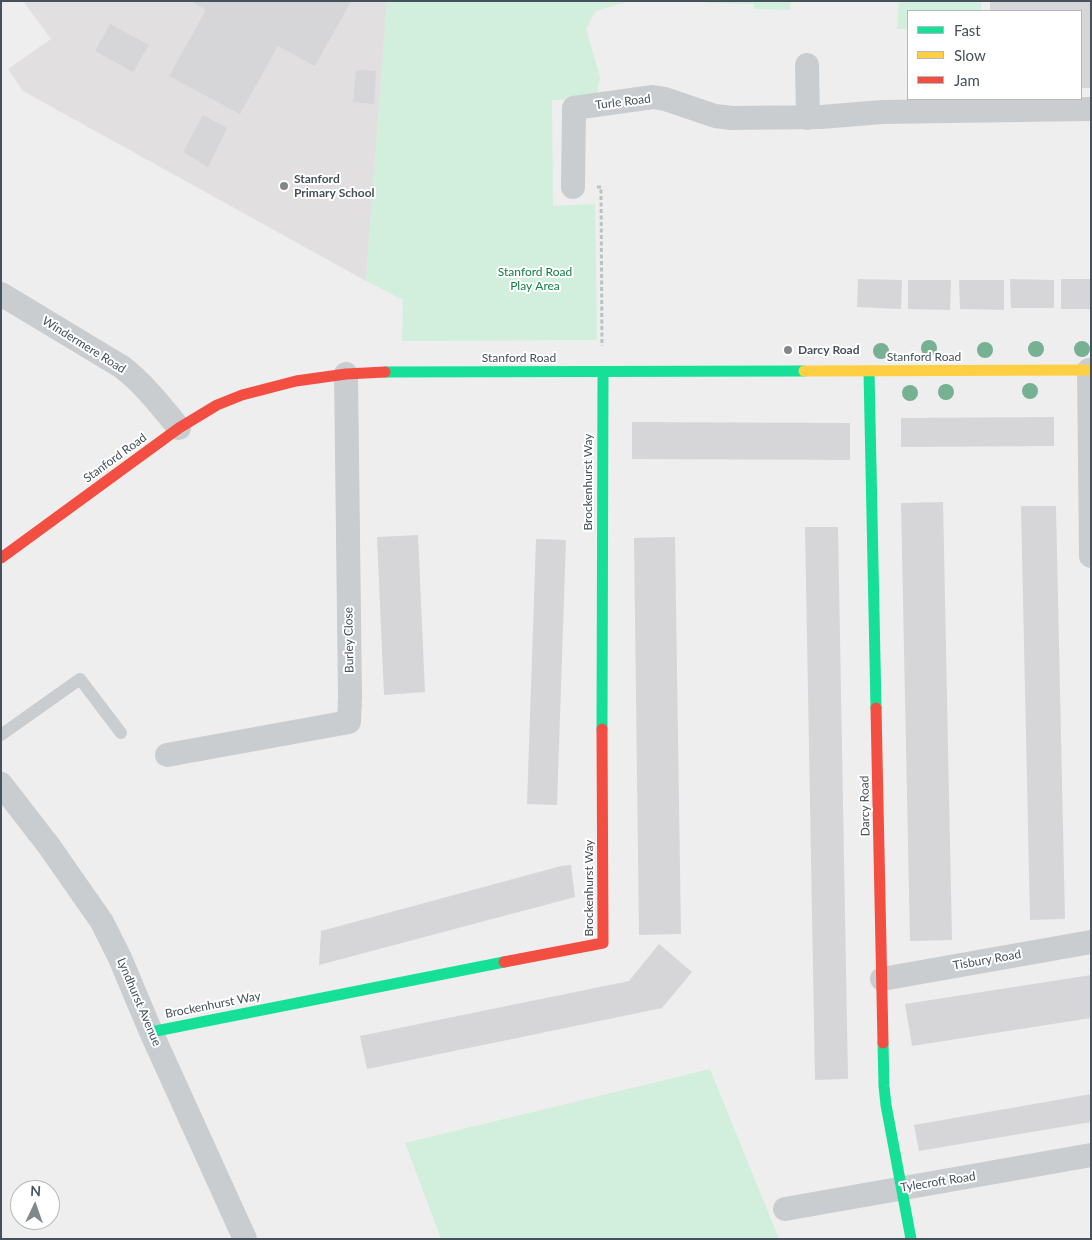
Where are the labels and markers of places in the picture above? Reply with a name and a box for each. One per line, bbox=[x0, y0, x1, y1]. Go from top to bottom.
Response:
place label: Stanford Primary School bbox=[294, 172, 375, 200]
marker: Stanford Primary School bbox=[278, 180, 290, 192]
place label: Darcy Road bbox=[798, 343, 860, 357]
marker: Darcy Road bbox=[782, 344, 794, 356]

